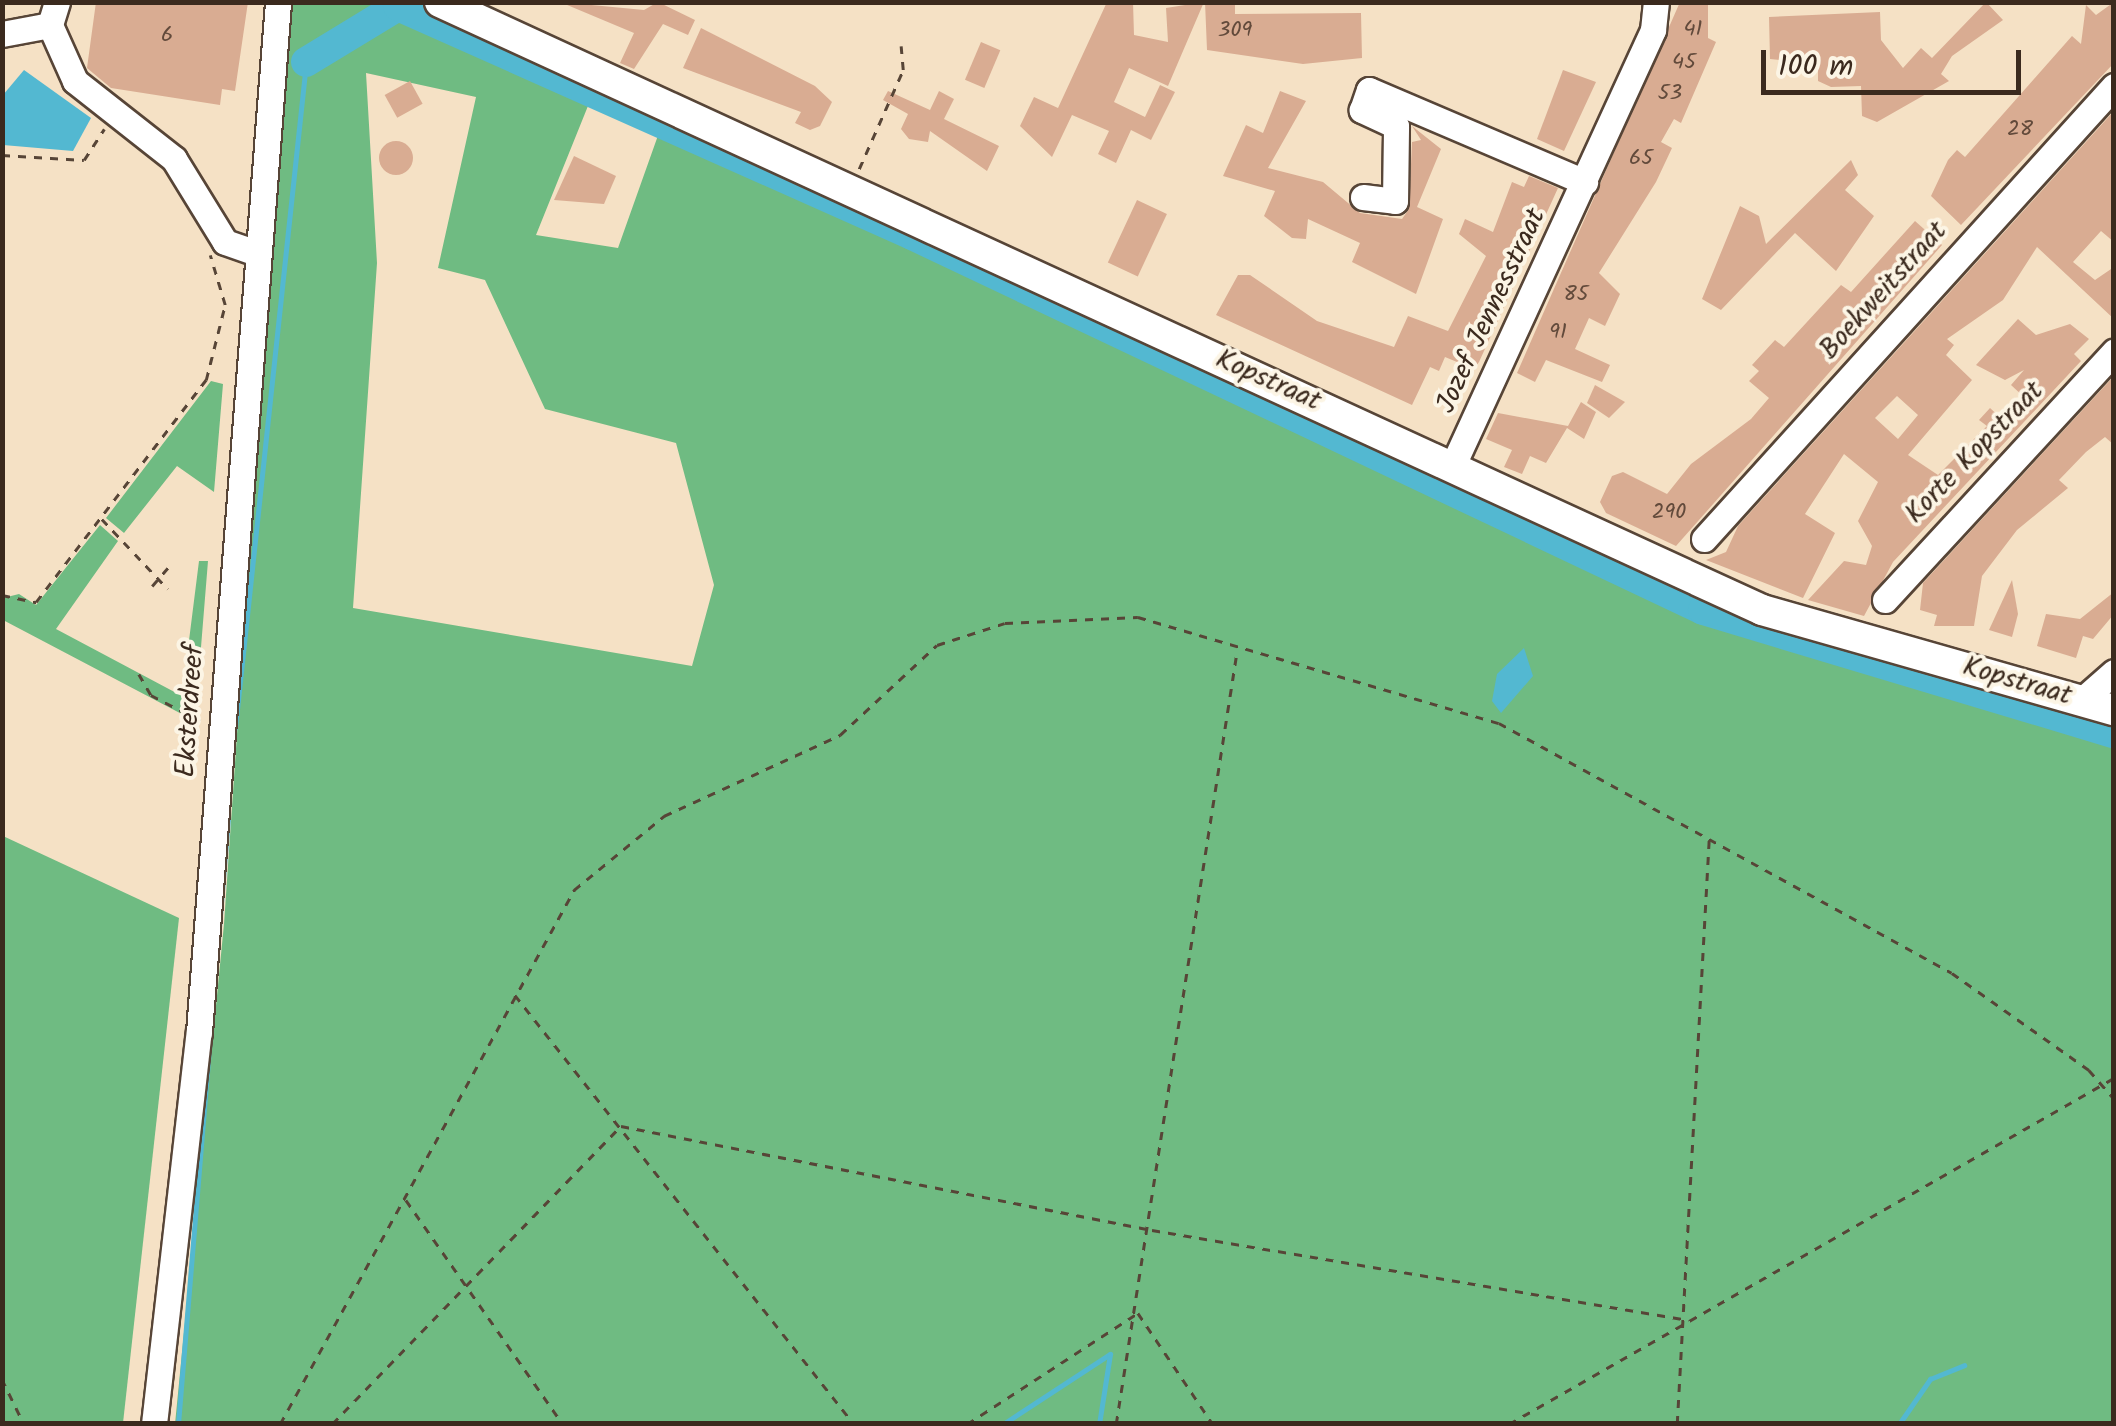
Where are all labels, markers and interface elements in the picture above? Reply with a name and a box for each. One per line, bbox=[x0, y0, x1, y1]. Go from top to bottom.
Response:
house number: 41 bbox=[1683, 17, 1703, 43]
house number: 309 bbox=[1218, 18, 1252, 44]
house number: 6 bbox=[161, 23, 173, 49]
scale bar bbox=[1766, 30, 2026, 92]
text: 100 m bbox=[1778, 43, 1853, 91]
house number: 45 bbox=[1672, 50, 1696, 76]
house number: 53 bbox=[1658, 81, 1682, 107]
house number: 28 bbox=[2007, 117, 2033, 143]
house number: 65 bbox=[1629, 146, 1653, 172]
street label: Jozef Jennesstraat bbox=[1430, 203, 1554, 419]
street label: Boekweitstraat bbox=[1813, 215, 1955, 367]
house number: 85 bbox=[1563, 282, 1589, 308]
house number: 91 bbox=[1549, 320, 1567, 346]
street label: Kopstraat bbox=[1210, 343, 1326, 419]
street label: Korte Kopstraat bbox=[1899, 375, 2051, 531]
house number: 290 bbox=[1652, 500, 1686, 526]
street label: Eksterdreef bbox=[170, 643, 212, 779]
street label: Kopstraat bbox=[1959, 650, 2075, 714]

